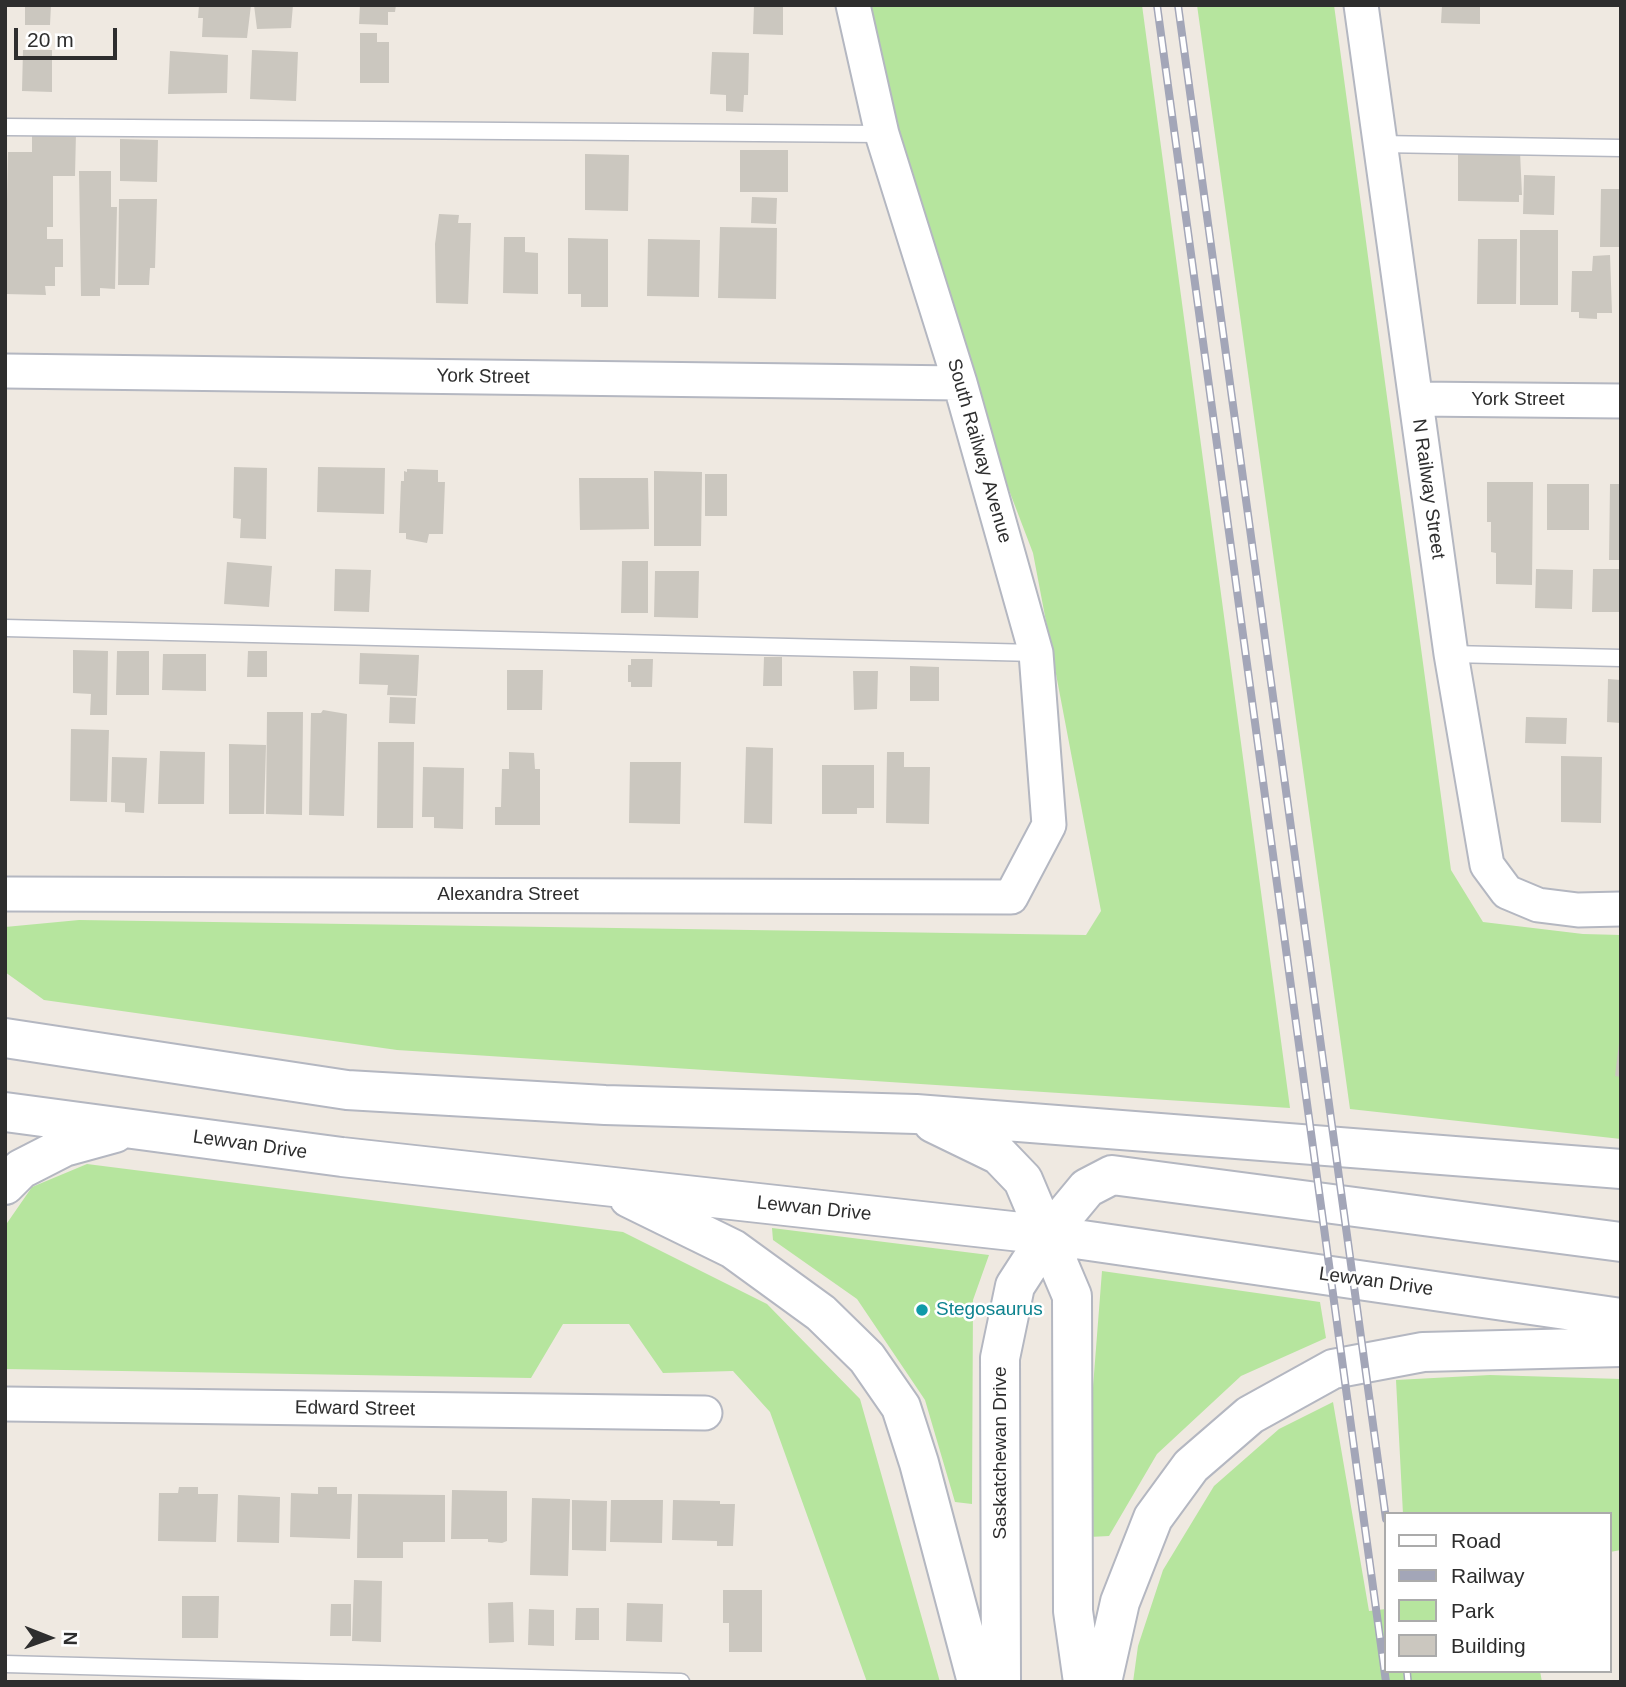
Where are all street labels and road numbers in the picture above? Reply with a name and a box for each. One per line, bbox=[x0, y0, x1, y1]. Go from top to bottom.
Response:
street label: South Railway Avenue bbox=[942, 356, 1016, 546]
street label: York Street bbox=[436, 365, 530, 389]
street label: York Street bbox=[1471, 389, 1565, 411]
street label: N Railway Street bbox=[1407, 417, 1449, 561]
street label: Alexandra Street bbox=[437, 884, 579, 906]
street label: Lewvan Drive bbox=[191, 1126, 309, 1164]
street label: Lewvan Drive bbox=[756, 1192, 872, 1226]
street label: Lewvan Drive bbox=[1317, 1263, 1435, 1301]
street label: Saskatchewan Drive bbox=[990, 1366, 1012, 1540]
street label: Edward Street bbox=[295, 1397, 415, 1421]

